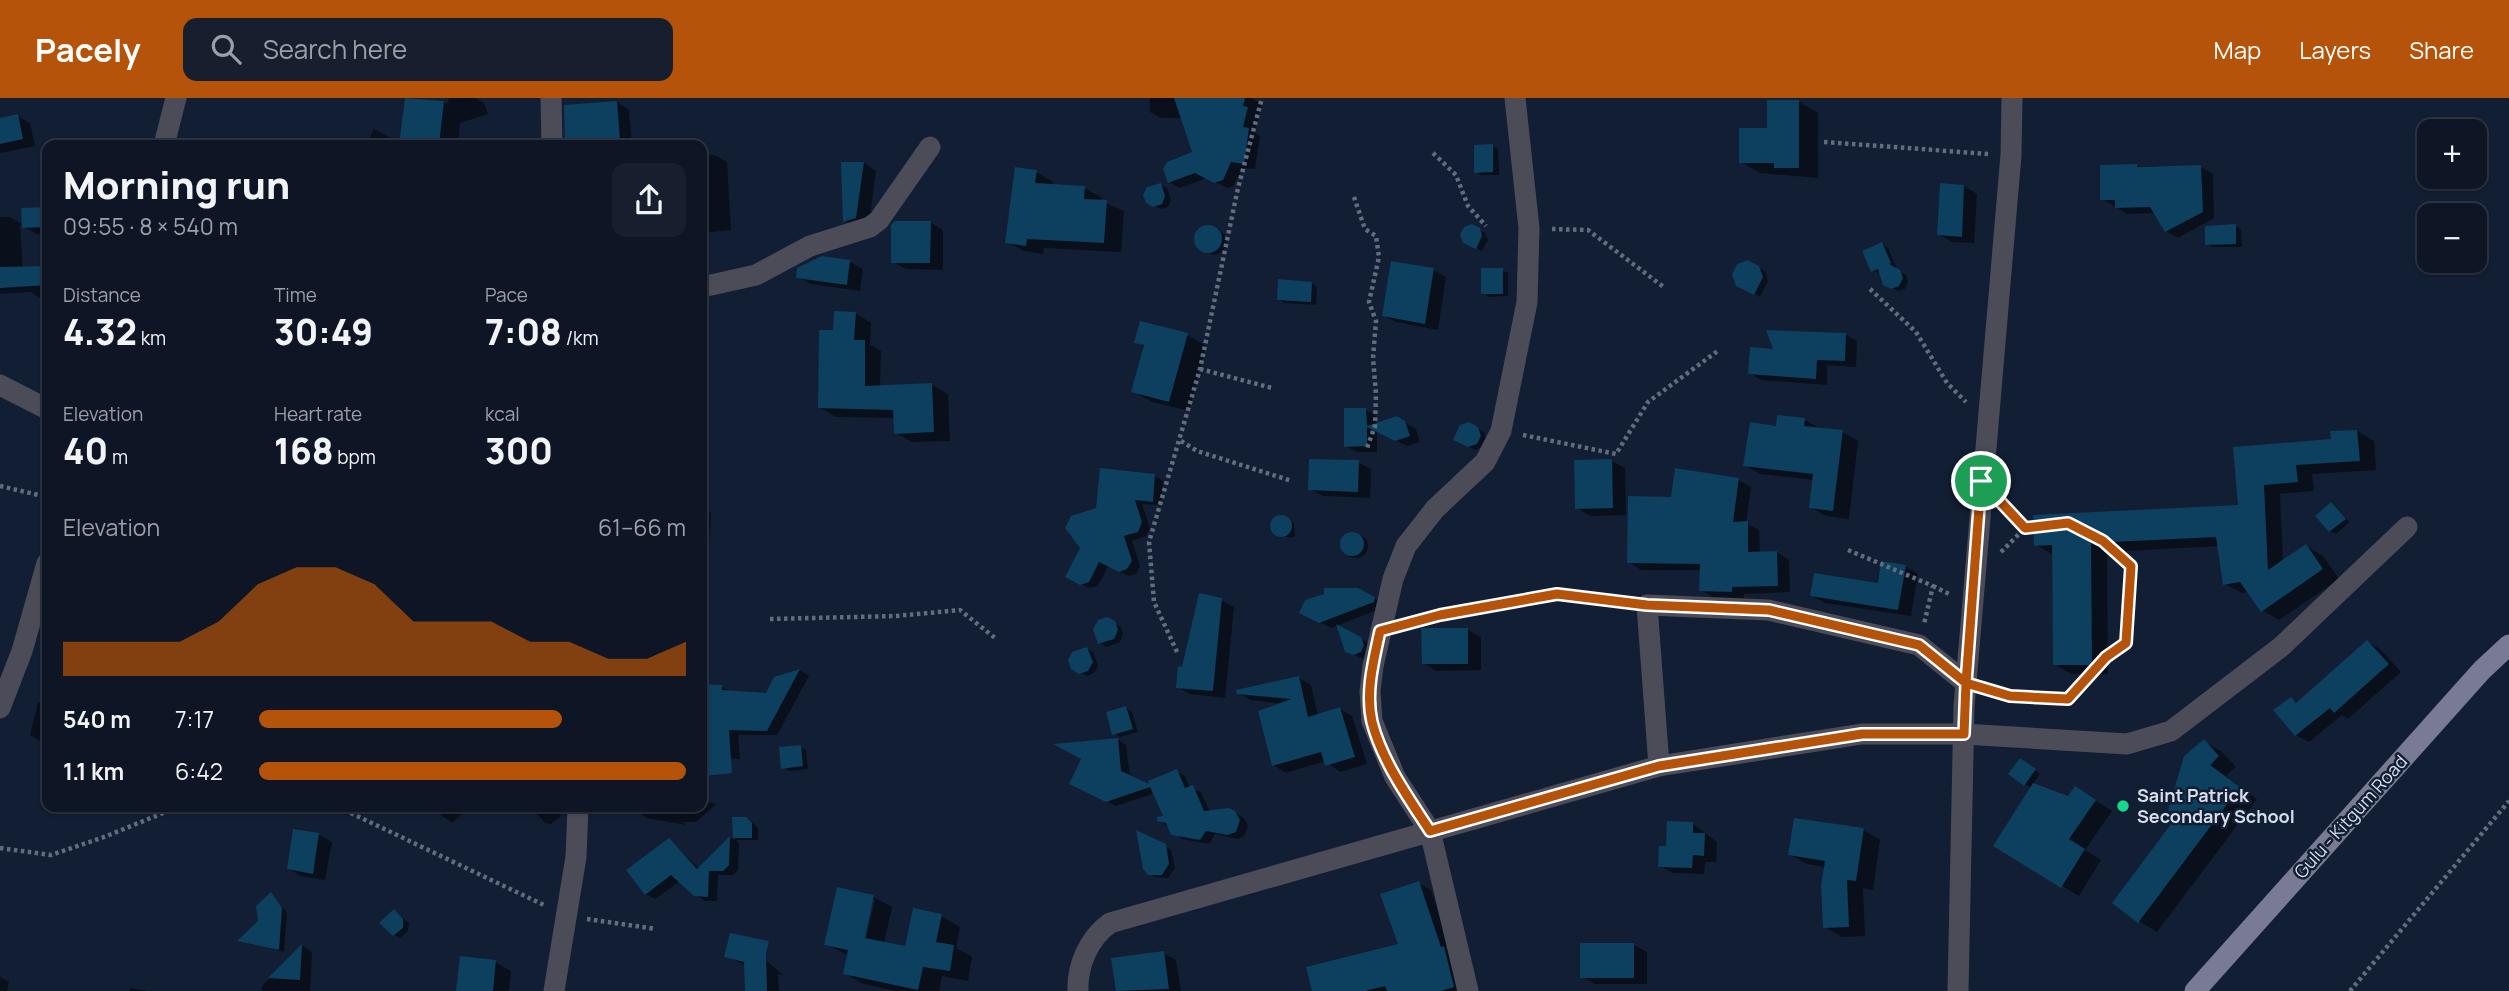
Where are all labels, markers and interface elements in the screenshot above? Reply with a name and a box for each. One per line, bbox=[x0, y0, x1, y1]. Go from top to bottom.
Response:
search box bbox=[183, 18, 673, 81]
text: Pacely bbox=[35, 27, 141, 72]
icon: search bbox=[207, 30, 245, 68]
text: Search here bbox=[263, 31, 407, 67]
text: Map bbox=[2214, 33, 2261, 66]
text: Layers bbox=[2299, 33, 2371, 66]
text: Share bbox=[2409, 33, 2474, 66]
map controls bbox=[2417, 119, 2487, 273]
button: + bbox=[2417, 119, 2487, 189]
text: Morning run bbox=[63, 158, 290, 210]
button: share bbox=[612, 163, 686, 237]
button: − bbox=[2417, 203, 2487, 273]
text: 09:55 · 8 × 540 m bbox=[63, 210, 238, 242]
text: Distance bbox=[63, 282, 141, 308]
text: Time bbox=[274, 282, 317, 308]
text: Pace bbox=[485, 282, 528, 308]
text: 4.32 bbox=[63, 308, 137, 356]
text: 30:49 bbox=[274, 308, 373, 356]
text: 7:08 bbox=[485, 308, 562, 356]
text: km bbox=[137, 325, 166, 351]
text: /km bbox=[562, 325, 599, 351]
text: Elevation bbox=[63, 401, 143, 427]
text: Heart rate bbox=[274, 401, 362, 427]
text: kcal bbox=[485, 401, 520, 427]
text: 40 bbox=[63, 427, 108, 475]
text: 168 bbox=[274, 427, 333, 475]
text: 300 bbox=[485, 427, 553, 475]
text: m bbox=[108, 444, 128, 470]
text: bpm bbox=[333, 444, 376, 470]
pin bbox=[1951, 451, 2011, 511]
icon: arrive bbox=[1962, 462, 2000, 500]
text: Elevation bbox=[63, 511, 160, 543]
text: 61–66 m bbox=[598, 511, 686, 543]
text: 540 m bbox=[63, 703, 131, 735]
text: 7:17 bbox=[175, 703, 214, 735]
street label: Gulu - Kitgum Road bbox=[2288, 750, 2412, 883]
text: 1.1 km bbox=[63, 755, 124, 787]
text: 6:42 bbox=[175, 755, 223, 787]
place label: Saint Patrick Secondary School bbox=[2137, 783, 2295, 828]
marker: Saint Patrick Secondary School bbox=[2115, 798, 2131, 814]

